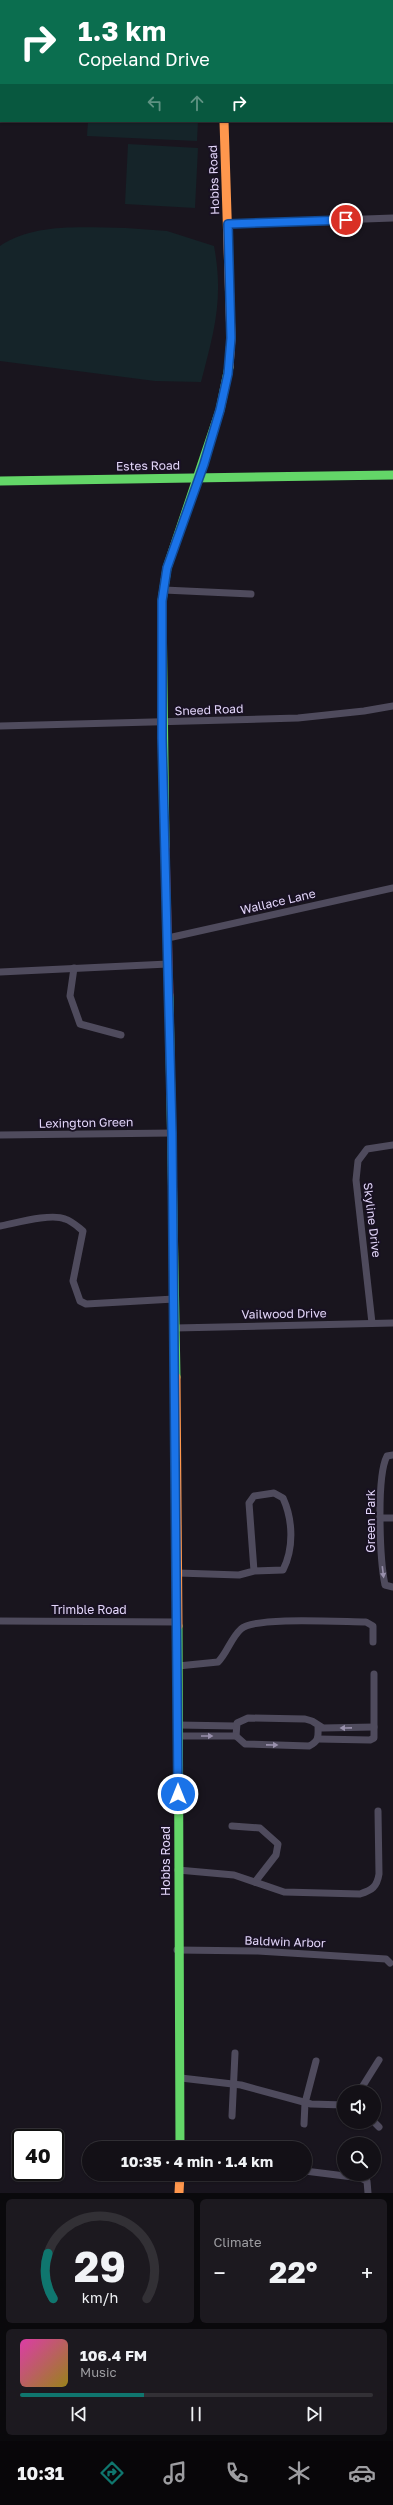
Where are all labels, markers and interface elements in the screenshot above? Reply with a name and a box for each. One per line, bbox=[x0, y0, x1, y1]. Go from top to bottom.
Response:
text: 1.3 km bbox=[78, 14, 166, 47]
icon: right bbox=[12, 16, 64, 68]
text: Copeland Drive bbox=[78, 48, 210, 70]
icon: left bbox=[144, 92, 166, 114]
icon: ahead bbox=[186, 92, 208, 114]
icon: right bbox=[228, 92, 250, 114]
street label: Hobbs Road bbox=[205, 145, 222, 215]
pin bbox=[329, 203, 363, 237]
icon: arrive bbox=[335, 209, 357, 231]
street label: Estes Road bbox=[116, 457, 180, 474]
street label: Sneed Road bbox=[174, 701, 244, 718]
street label: Wallace Lane bbox=[239, 886, 317, 917]
street label: Lexington Green bbox=[39, 1114, 133, 1131]
street label: Skyline Drive bbox=[360, 1182, 385, 1258]
street label: Vailwood Drive bbox=[241, 1305, 327, 1322]
street label: Green Park bbox=[363, 1489, 378, 1553]
one-way arrow bbox=[380, 1565, 386, 1578]
street label: Trimble Road bbox=[51, 1602, 127, 1617]
one-way arrow bbox=[340, 1724, 352, 1731]
one-way arrow bbox=[201, 1733, 214, 1739]
one-way arrow bbox=[266, 1742, 279, 1748]
position arrow bbox=[157, 1773, 199, 1815]
street label: Hobbs Road bbox=[158, 1826, 173, 1896]
street label: Baldwin Arbor bbox=[244, 1933, 326, 1950]
map controls bbox=[337, 2085, 381, 2181]
button: sound bbox=[337, 2085, 381, 2129]
speed limit sign: 40 bbox=[12, 2129, 64, 2181]
button: search bbox=[337, 2137, 381, 2181]
text: 10:35 · 4 min · 1.4 km bbox=[121, 2152, 273, 2170]
text: Climate bbox=[214, 2234, 261, 2250]
text: 29 bbox=[74, 2241, 126, 2291]
text: 22° bbox=[269, 2254, 317, 2290]
text: − bbox=[214, 2259, 226, 2286]
text: + bbox=[361, 2259, 373, 2286]
text: km/h bbox=[82, 2289, 118, 2306]
text: 106.4 FM bbox=[80, 2346, 147, 2364]
text: Music bbox=[80, 2364, 117, 2380]
icon: previous bbox=[68, 2403, 90, 2425]
icon: pause bbox=[185, 2403, 207, 2425]
icon: next bbox=[303, 2403, 325, 2425]
icon: directions bbox=[98, 2459, 126, 2487]
icon: music bbox=[161, 2459, 189, 2487]
icon: phone bbox=[223, 2459, 251, 2487]
icon: climate bbox=[285, 2459, 313, 2487]
icon: car bbox=[348, 2459, 376, 2487]
text: 10:31 bbox=[17, 2462, 64, 2484]

